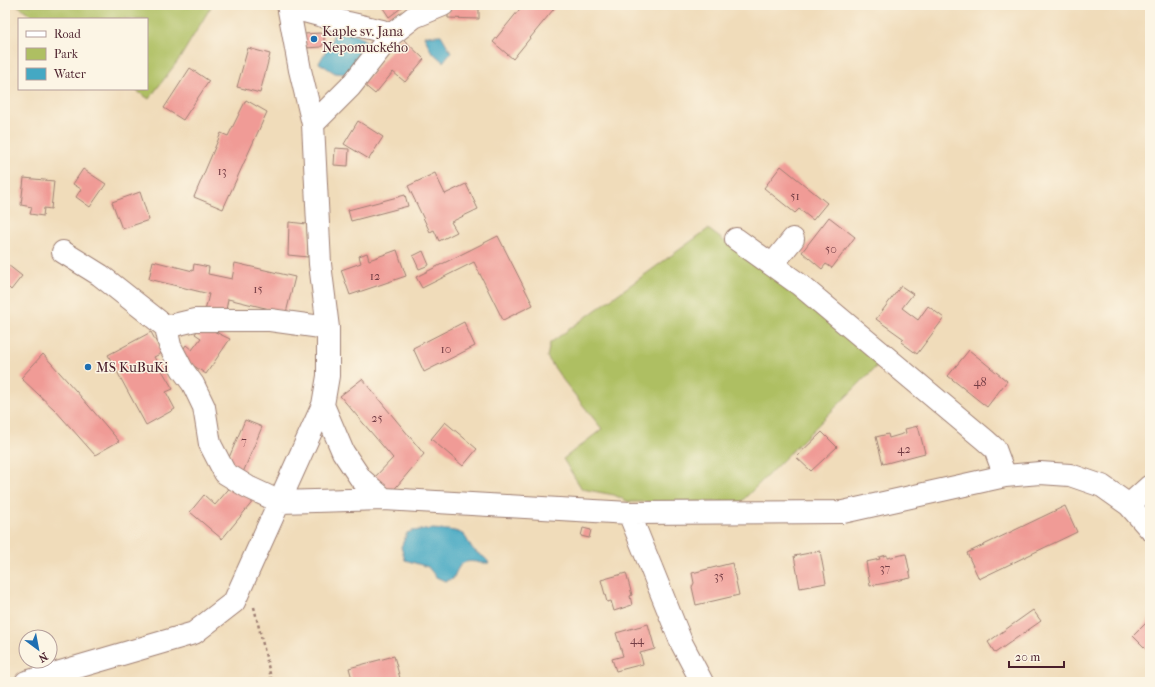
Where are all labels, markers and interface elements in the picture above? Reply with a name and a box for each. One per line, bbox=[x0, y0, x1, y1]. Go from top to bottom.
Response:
legend bbox=[18, 18, 148, 90]
place label: Kaple sv. Jana Nepomuckého bbox=[322, 23, 408, 56]
text: Road bbox=[54, 27, 81, 41]
marker: Kaple sv. Jana Nepomuckého bbox=[309, 34, 319, 44]
text: Park bbox=[54, 47, 79, 61]
text: Water bbox=[53, 67, 87, 81]
house number: 13 bbox=[217, 164, 227, 178]
house number: 51 bbox=[790, 189, 800, 203]
house number: 50 bbox=[825, 242, 837, 256]
house number: 12 bbox=[370, 269, 380, 283]
house number: 15 bbox=[253, 282, 263, 296]
house number: 10 bbox=[441, 342, 451, 356]
place label: MS KuBuKi bbox=[96, 359, 168, 376]
marker: MS KuBuKi bbox=[83, 362, 93, 372]
house number: 48 bbox=[973, 375, 987, 389]
house number: 25 bbox=[371, 411, 383, 425]
house number: 7 bbox=[241, 434, 247, 448]
house number: 42 bbox=[897, 442, 911, 456]
house number: 37 bbox=[880, 561, 891, 575]
house number: 35 bbox=[714, 569, 724, 583]
north arrow bbox=[18, 629, 58, 669]
house number: 44 bbox=[630, 633, 645, 647]
scale bar bbox=[1009, 643, 1064, 669]
text: N bbox=[36, 649, 50, 665]
text: 20 m bbox=[1015, 650, 1040, 664]

